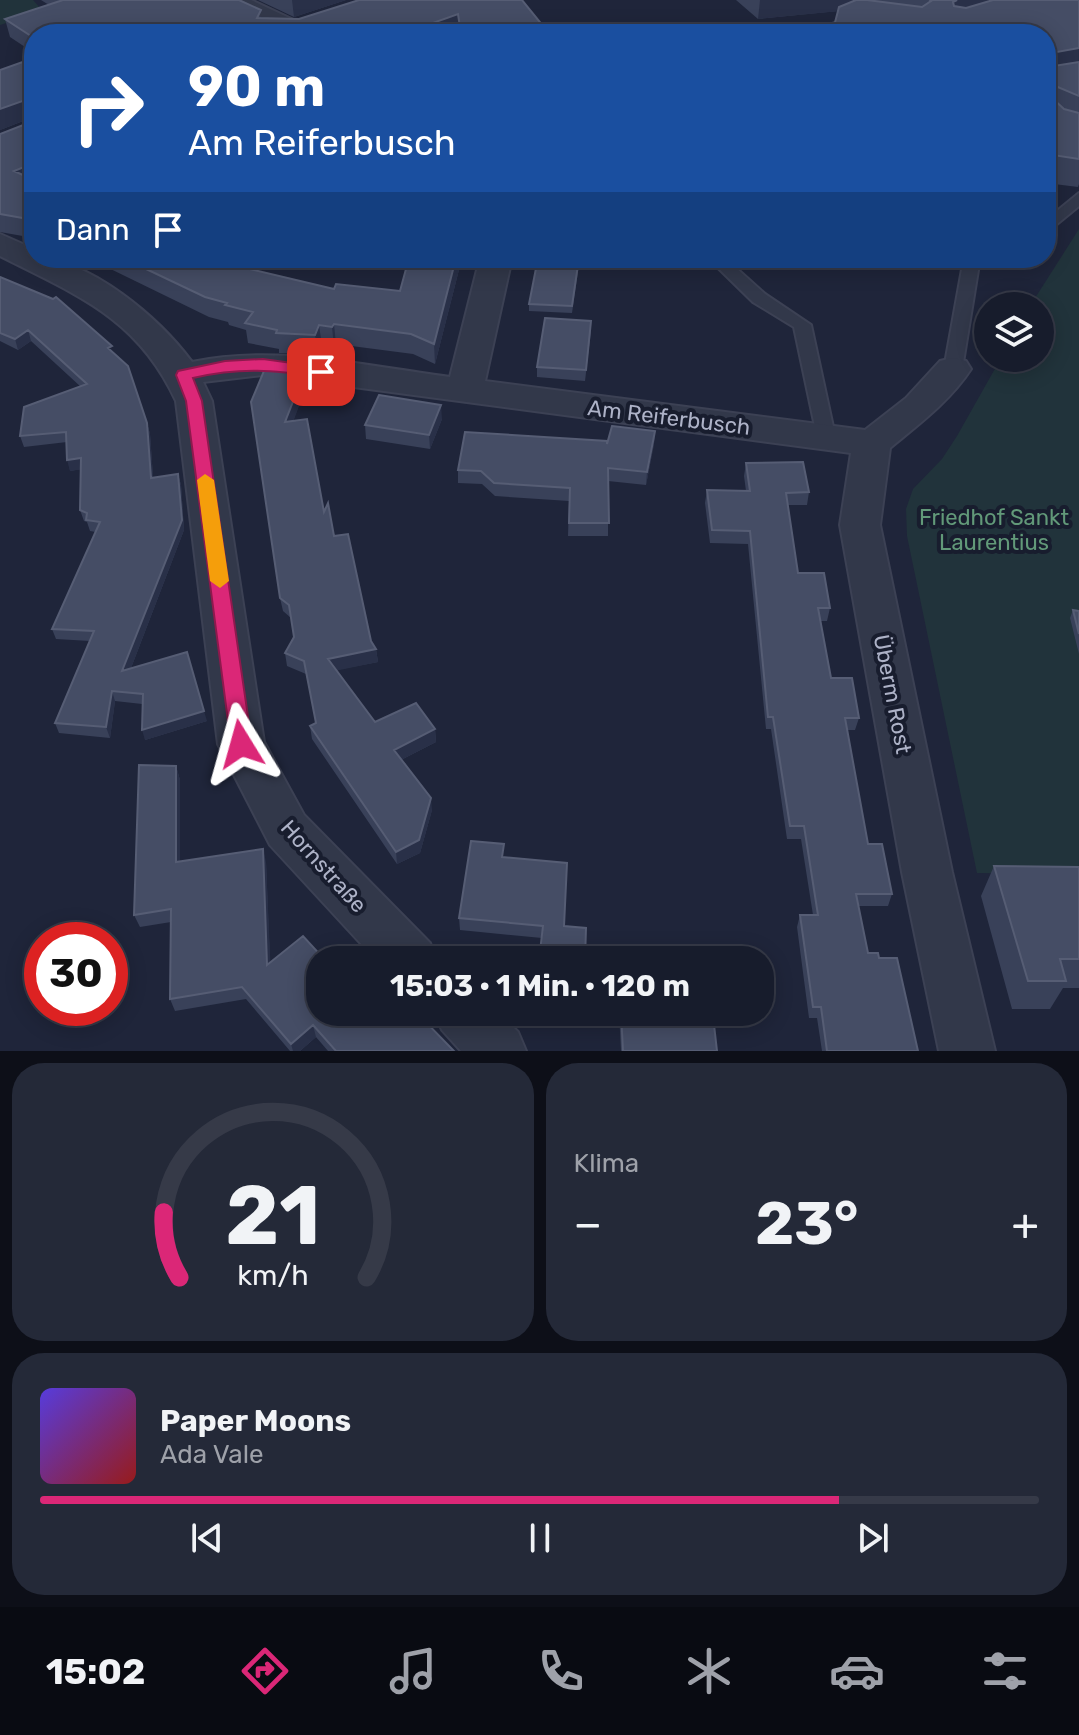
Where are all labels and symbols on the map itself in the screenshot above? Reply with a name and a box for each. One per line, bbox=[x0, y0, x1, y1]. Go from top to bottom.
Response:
pin bbox=[287, 338, 355, 406]
street label: Am Reiferbusch bbox=[586, 394, 752, 441]
park label: Friedhof Sankt Laurentius bbox=[919, 504, 1069, 556]
street label: Überm Rost bbox=[868, 632, 917, 756]
position arrow bbox=[199, 702, 283, 786]
street label: Hornstraße bbox=[275, 814, 372, 918]
speed limit sign: 30 bbox=[24, 922, 128, 1026]

